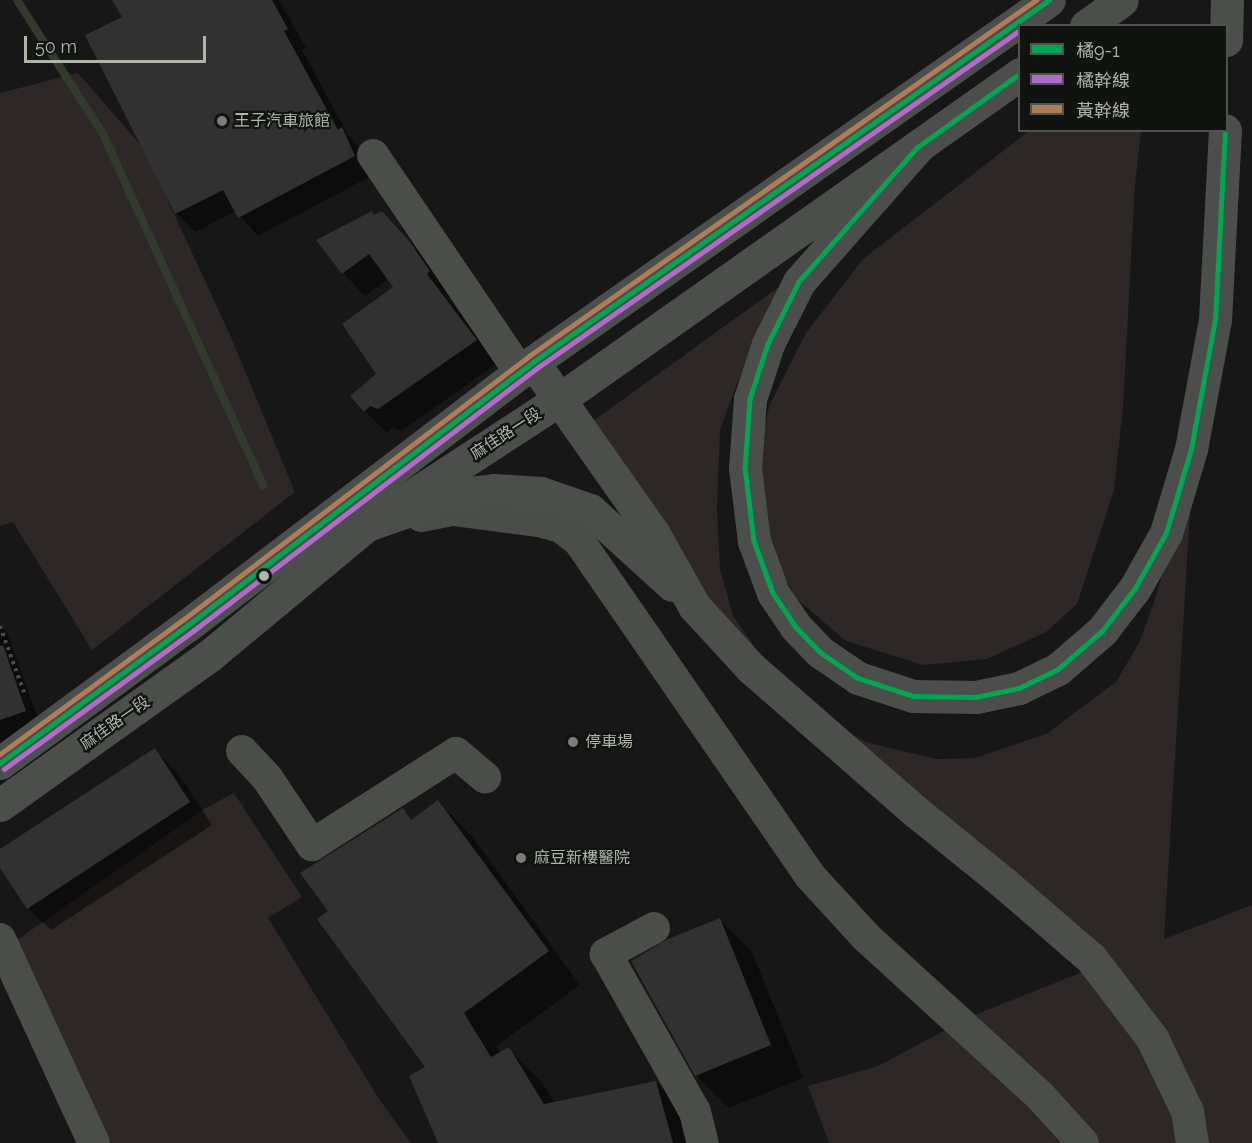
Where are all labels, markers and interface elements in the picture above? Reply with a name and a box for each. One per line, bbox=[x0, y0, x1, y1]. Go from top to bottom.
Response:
scale bar bbox=[27, 24, 208, 62]
legend bbox=[1018, 24, 1228, 132]
text: 50 m bbox=[35, 36, 77, 57]
text: 橘9-1 bbox=[1076, 40, 1120, 61]
text: 橘幹線 bbox=[1076, 70, 1130, 91]
text: 黃幹線 bbox=[1076, 100, 1130, 121]
place label: 王子汽車旅館 bbox=[234, 111, 330, 131]
marker: 王子汽車旅館 bbox=[215, 114, 229, 128]
street label: 麻佳路一段 bbox=[467, 404, 545, 464]
unlabelled marker bbox=[258, 570, 270, 582]
street label: 麻佳路一段 bbox=[77, 692, 153, 754]
place label: 停車場 bbox=[585, 732, 633, 752]
marker: 停車場 bbox=[566, 735, 580, 749]
place label: 麻豆新樓醫院 bbox=[534, 848, 630, 868]
marker: 麻豆新樓醫院 bbox=[512, 849, 530, 867]

